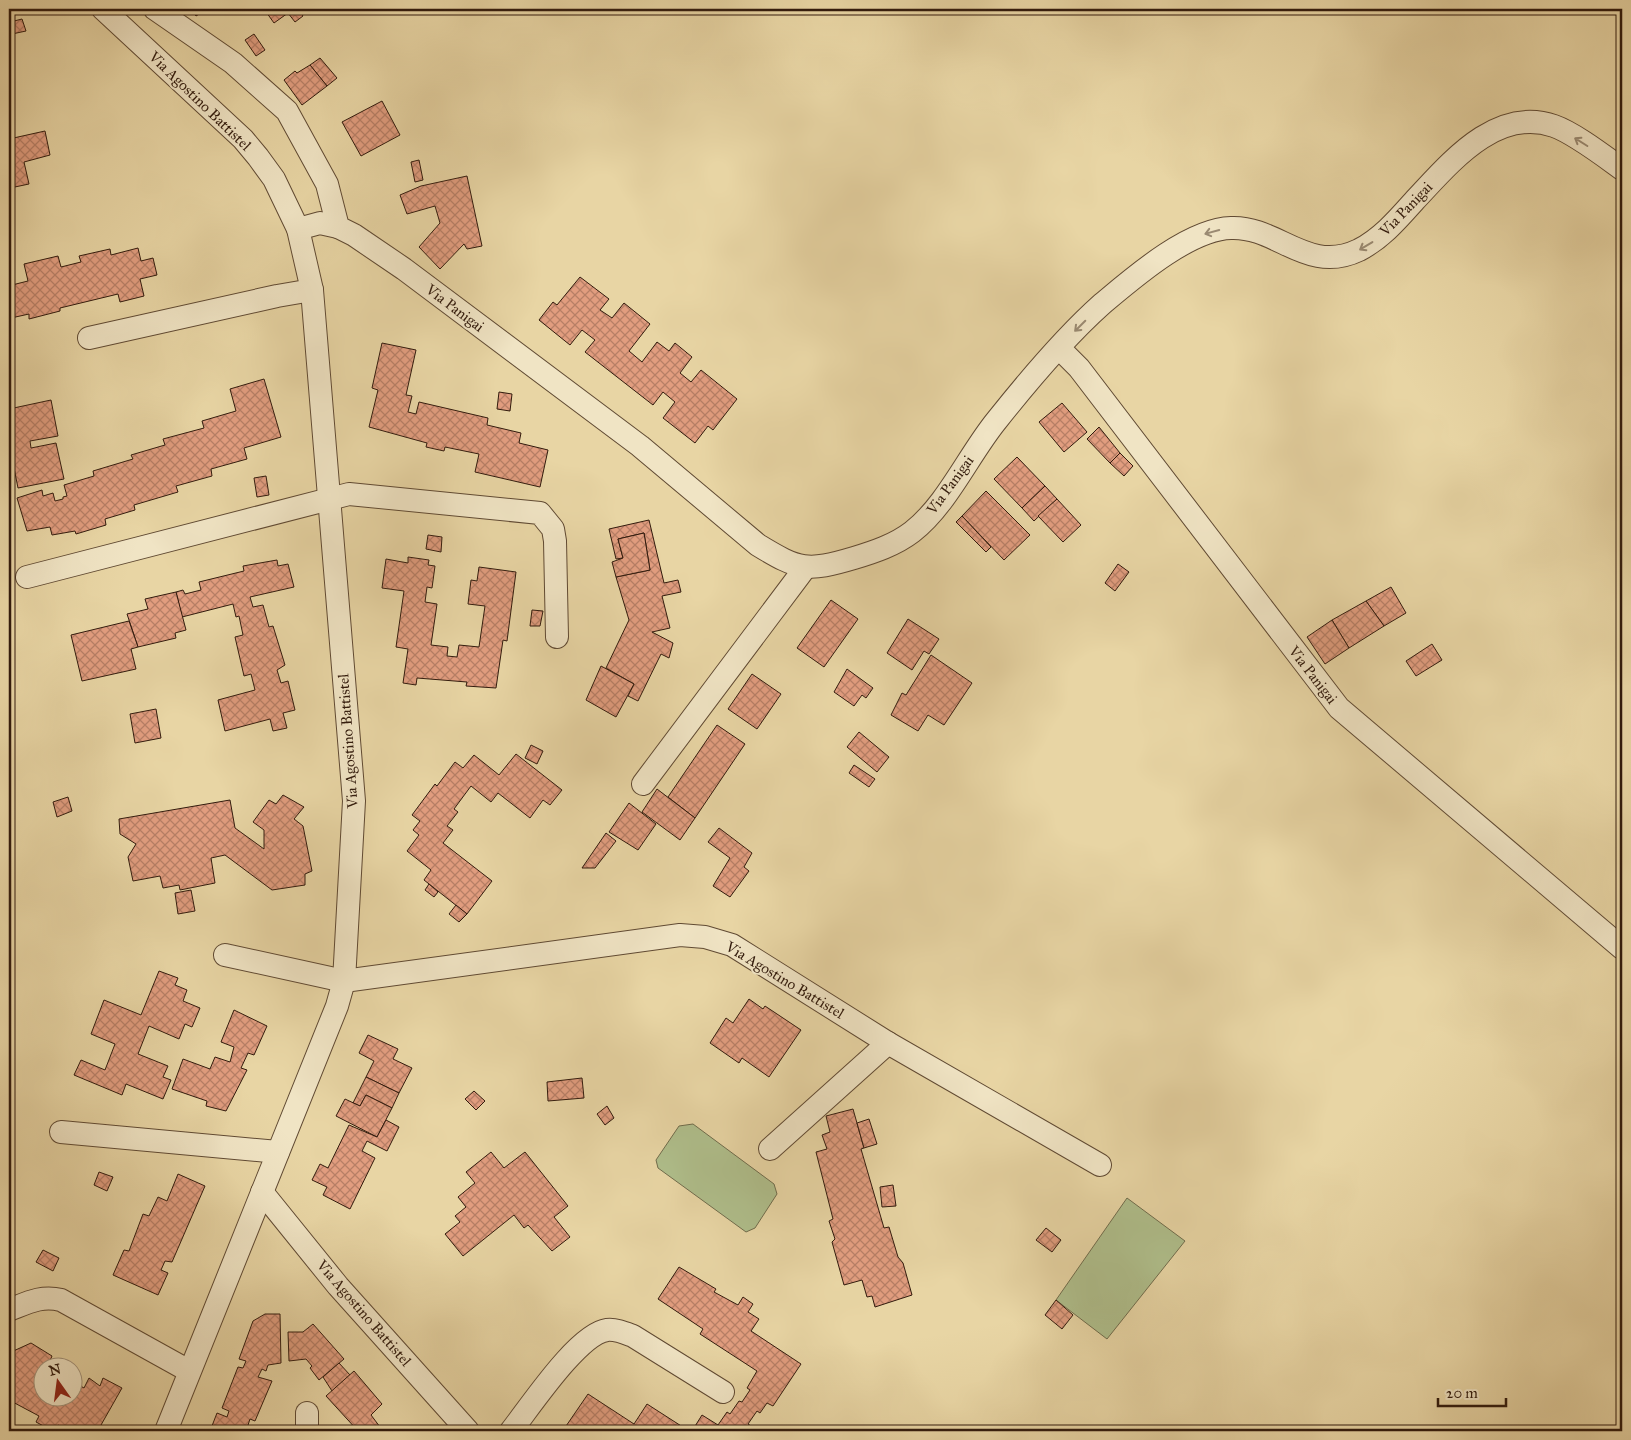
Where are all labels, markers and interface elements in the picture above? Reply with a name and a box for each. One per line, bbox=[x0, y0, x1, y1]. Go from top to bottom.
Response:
street label: Via Agostino Battistel bbox=[145, 47, 255, 155]
one-way arrow bbox=[1575, 137, 1589, 147]
street label: Via Panigai bbox=[1375, 178, 1436, 241]
one-way arrow bbox=[1204, 228, 1220, 238]
one-way arrow bbox=[1359, 241, 1373, 251]
street label: Via Panigai bbox=[421, 280, 488, 336]
one-way arrow bbox=[1074, 320, 1087, 332]
street label: Via Panigai bbox=[922, 452, 977, 519]
street label: Via Panigai bbox=[1284, 642, 1341, 708]
street label: Via Agostino Battistel bbox=[334, 672, 362, 810]
street label: Via Agostino Battistel bbox=[722, 937, 848, 1023]
street label: Via Agostino Battistel bbox=[312, 1255, 416, 1371]
north arrow bbox=[32, 1358, 82, 1408]
text: N bbox=[47, 1360, 63, 1380]
scale bar bbox=[1438, 1375, 1506, 1407]
text: 20 m bbox=[1446, 1384, 1478, 1402]

